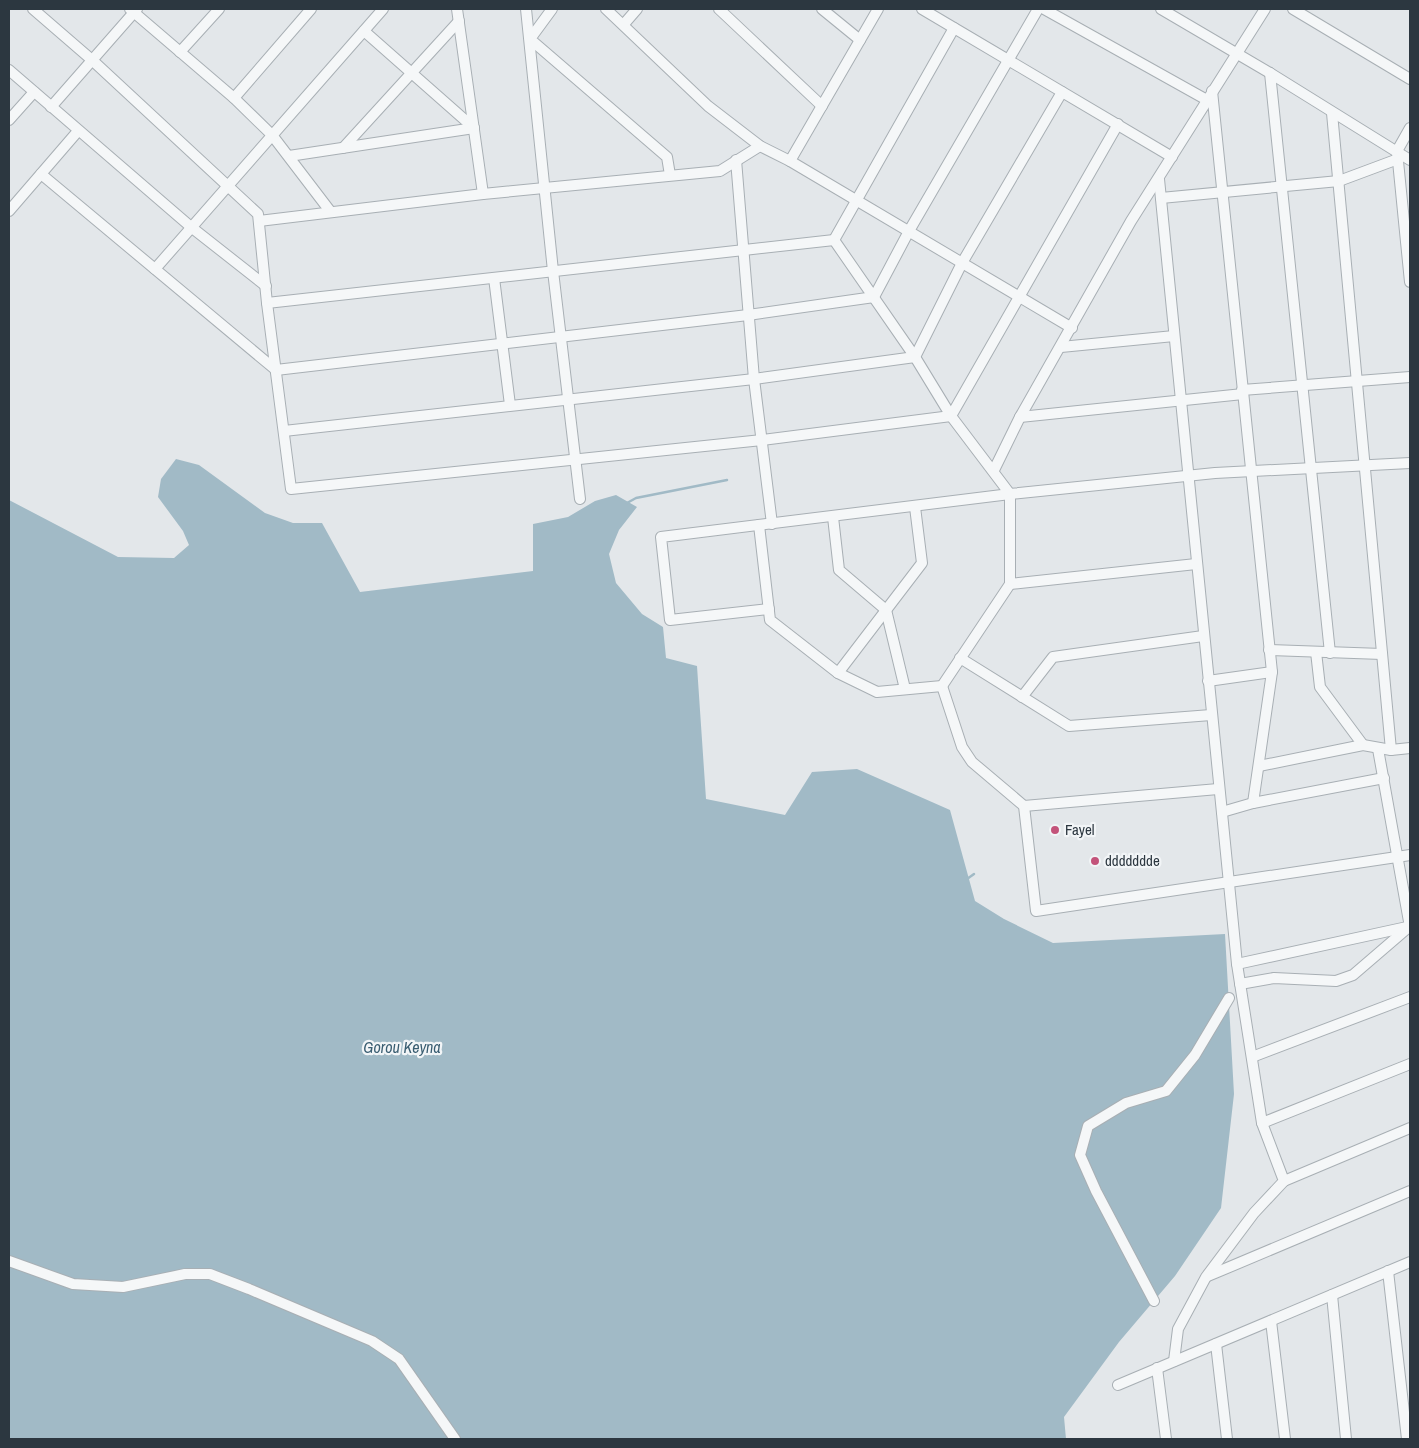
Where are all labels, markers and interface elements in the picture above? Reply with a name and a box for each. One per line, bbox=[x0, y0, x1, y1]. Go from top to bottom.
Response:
place label: Fayel bbox=[1065, 819, 1094, 840]
marker: Fayel bbox=[1049, 824, 1061, 836]
place label: ddddddde bbox=[1105, 850, 1160, 871]
marker: ddddddde bbox=[1089, 855, 1101, 867]
water label: Gorou Keyna bbox=[363, 1036, 441, 1058]

